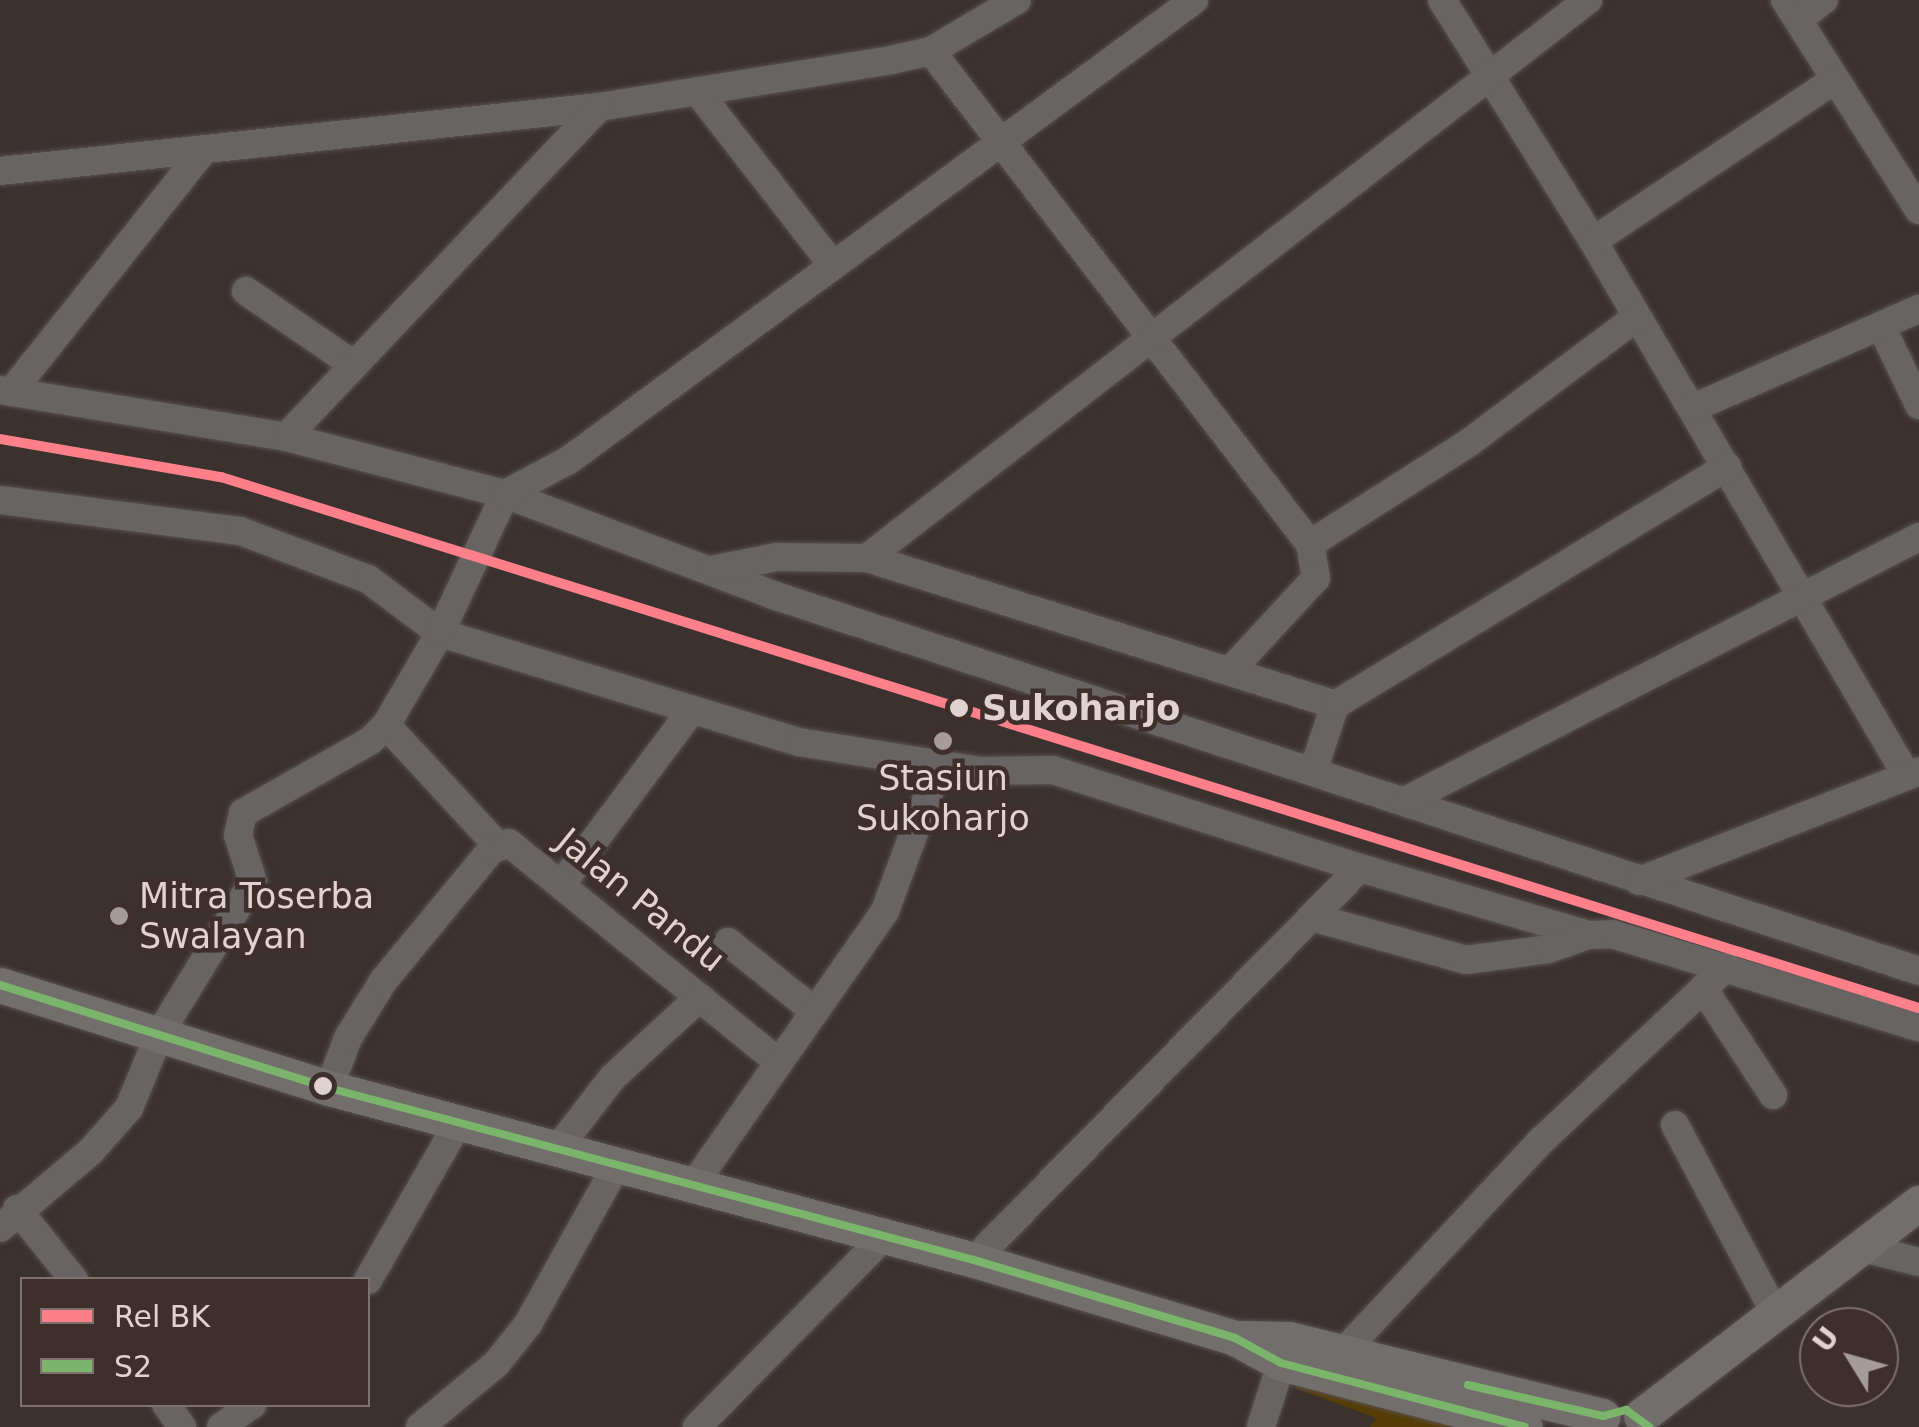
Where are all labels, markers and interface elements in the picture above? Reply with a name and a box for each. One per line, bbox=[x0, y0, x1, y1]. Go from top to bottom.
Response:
place label: Sukoharjo bbox=[982, 687, 1180, 729]
marker: Sukoharjo bbox=[946, 695, 972, 721]
marker: Stasiun Sukoharjo bbox=[932, 730, 954, 752]
place label: Stasiun Sukoharjo bbox=[856, 757, 1030, 839]
street label: Jalan Pandu bbox=[549, 820, 733, 980]
place label: Mitra Toserba Swalayan bbox=[139, 875, 374, 957]
marker: Mitra Toserba Swalayan bbox=[108, 905, 130, 927]
unlabelled marker bbox=[313, 1076, 333, 1096]
legend bbox=[20, 1277, 370, 1407]
text: Rel BK bbox=[114, 1299, 210, 1334]
north arrow bbox=[1799, 1307, 1899, 1407]
text: U bbox=[1806, 1321, 1846, 1359]
text: S2 bbox=[114, 1349, 152, 1384]

